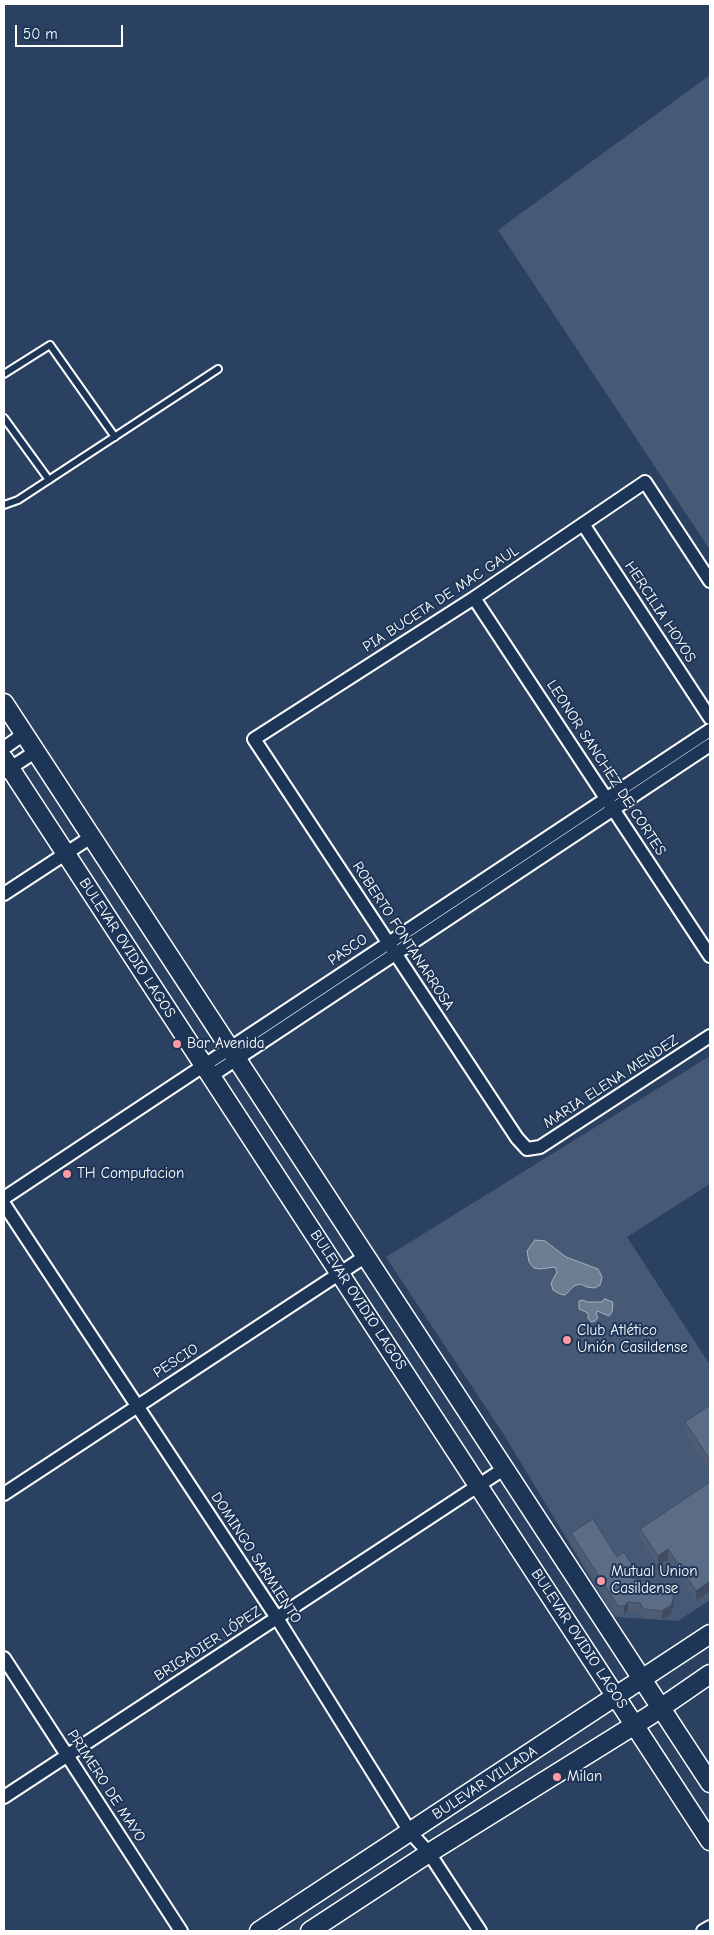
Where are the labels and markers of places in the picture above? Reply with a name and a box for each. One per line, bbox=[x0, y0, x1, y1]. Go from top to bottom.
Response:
place label: Bar Avenida bbox=[187, 1035, 265, 1053]
marker: Bar Avenida bbox=[171, 1038, 183, 1050]
place label: TH Computacion bbox=[77, 1165, 184, 1183]
marker: TH Computacion bbox=[61, 1168, 73, 1180]
place label: Club Atlético Unión Casildense bbox=[577, 1322, 688, 1357]
marker: Club Atlético Unión Casildense bbox=[561, 1334, 573, 1346]
place label: Mutual Union Casildense bbox=[611, 1563, 698, 1598]
marker: Mutual Union Casildense bbox=[595, 1575, 607, 1587]
place label: Milan bbox=[567, 1768, 602, 1786]
marker: Milan bbox=[551, 1771, 563, 1783]

